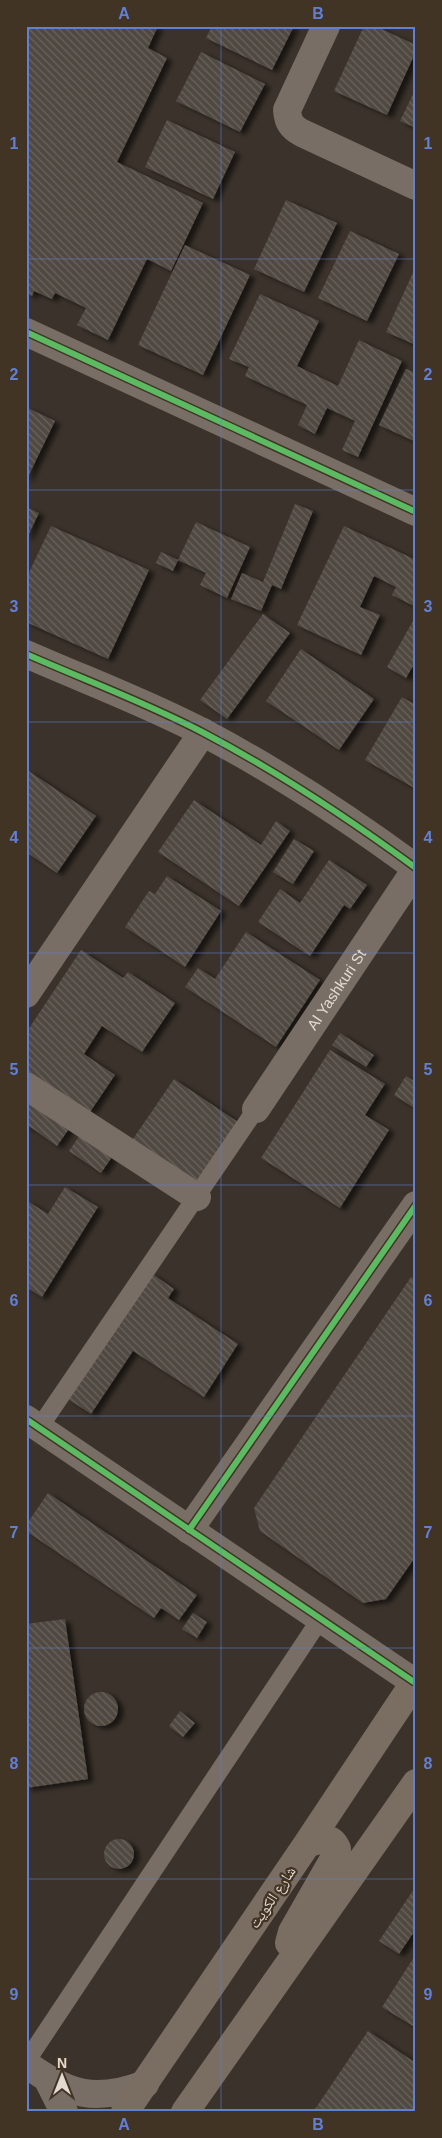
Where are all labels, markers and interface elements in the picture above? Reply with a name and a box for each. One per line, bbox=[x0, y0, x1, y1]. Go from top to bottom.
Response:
text: A bbox=[118, 5, 130, 22]
text: B bbox=[312, 5, 324, 22]
text: 1 bbox=[10, 135, 19, 152]
text: 1 bbox=[424, 135, 433, 152]
text: 2 bbox=[10, 366, 19, 383]
text: 2 bbox=[424, 366, 433, 383]
text: 3 bbox=[10, 598, 19, 615]
text: 3 bbox=[424, 598, 433, 615]
text: 4 bbox=[10, 829, 19, 846]
text: 4 bbox=[424, 829, 433, 846]
street label: Al Yashkuri St bbox=[303, 945, 369, 1033]
text: 5 bbox=[10, 1061, 19, 1078]
text: 5 bbox=[424, 1061, 433, 1078]
text: 6 bbox=[10, 1292, 19, 1309]
text: 6 bbox=[424, 1292, 433, 1309]
text: 7 bbox=[10, 1524, 19, 1541]
text: 7 bbox=[424, 1524, 433, 1541]
text: 8 bbox=[10, 1755, 19, 1772]
text: 8 bbox=[424, 1755, 433, 1772]
street label: شارع الكويت bbox=[245, 1863, 301, 1932]
text: 9 bbox=[10, 1986, 19, 2003]
text: 9 bbox=[424, 1986, 433, 2003]
north arrow bbox=[38, 2050, 88, 2100]
text: N bbox=[57, 2055, 67, 2071]
text: A bbox=[118, 2116, 130, 2133]
text: B bbox=[312, 2116, 324, 2133]

